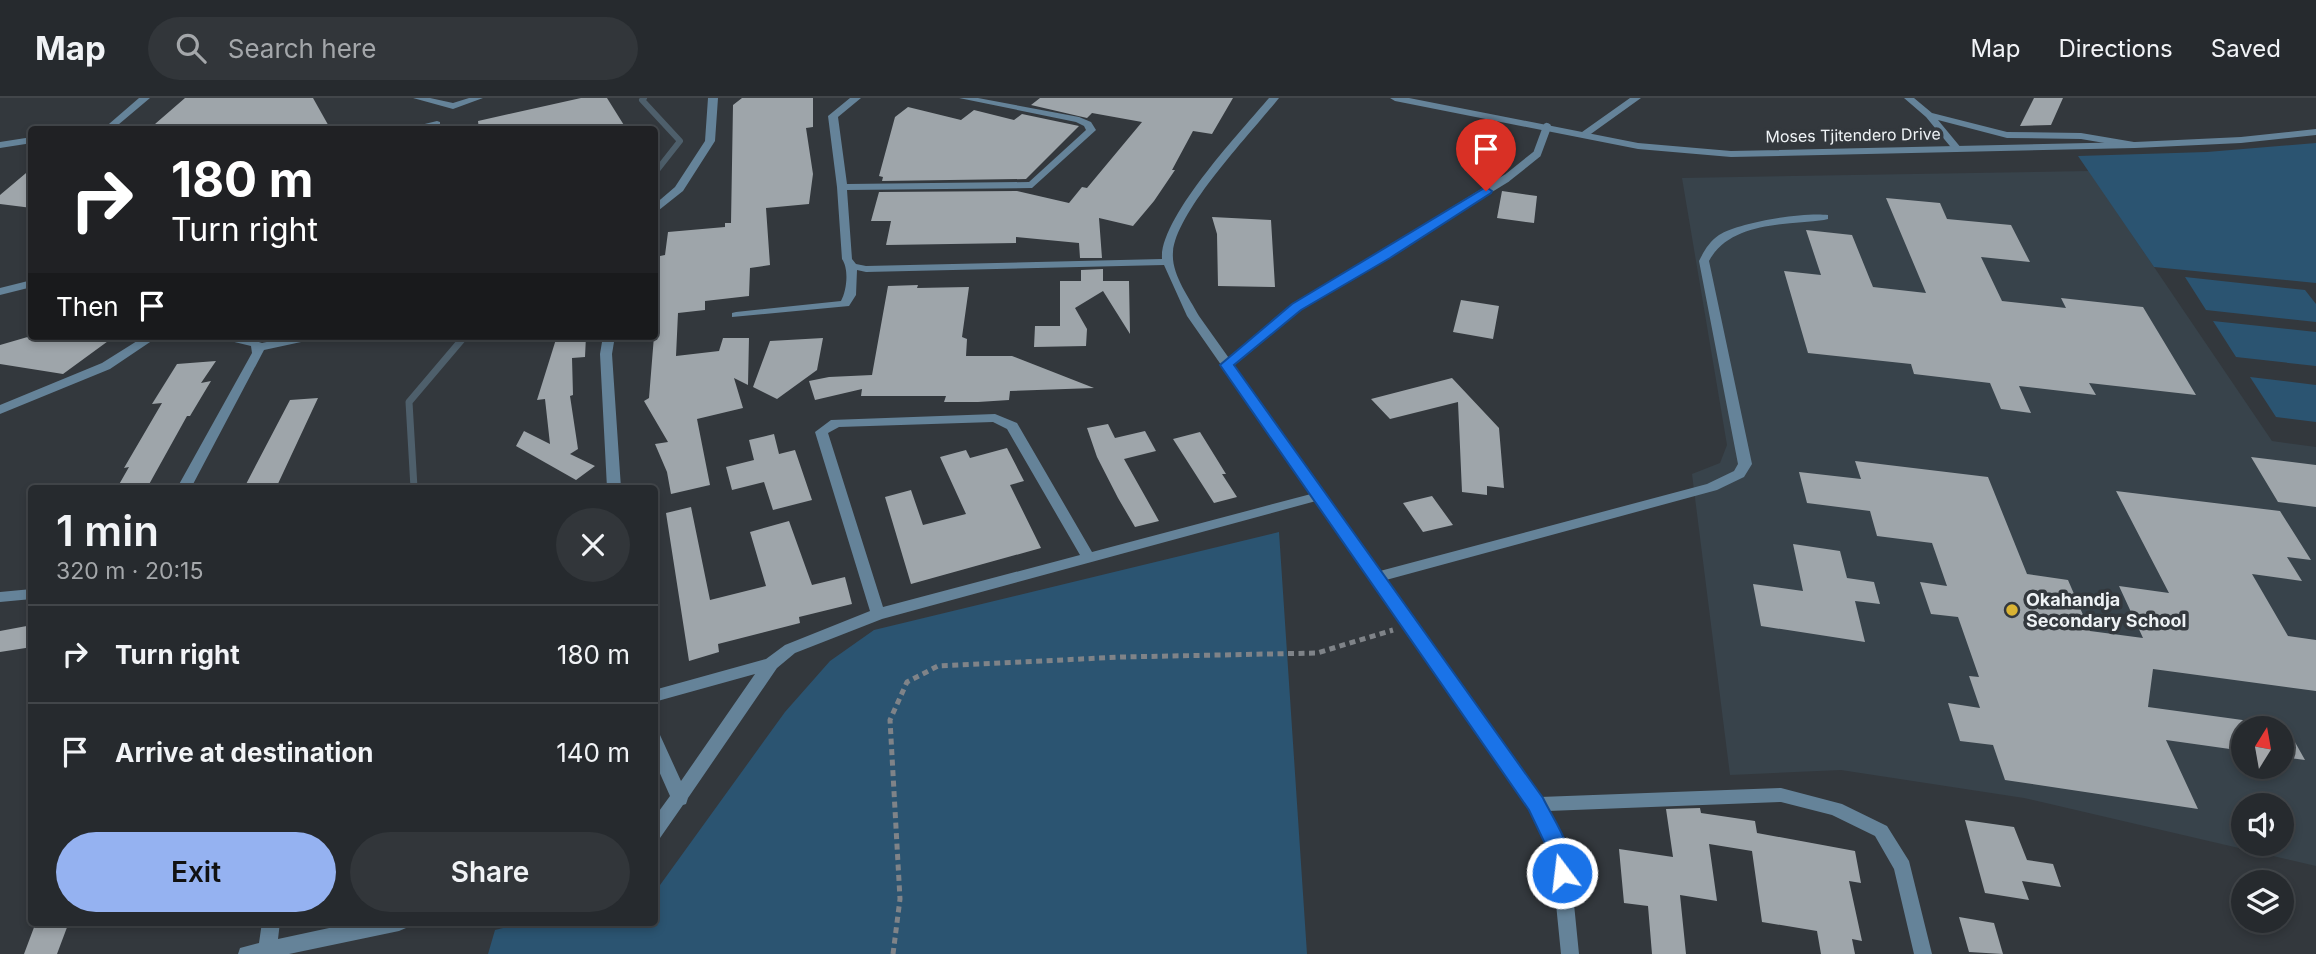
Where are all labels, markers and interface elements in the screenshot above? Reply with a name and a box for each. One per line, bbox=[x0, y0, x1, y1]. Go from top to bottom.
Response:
search box bbox=[148, 17, 638, 80]
text: Map bbox=[35, 28, 106, 68]
icon: search bbox=[172, 29, 210, 67]
text: Search here bbox=[228, 33, 376, 64]
text: Map bbox=[1971, 34, 2020, 63]
text: Directions bbox=[2058, 34, 2173, 63]
text: Saved bbox=[2211, 34, 2281, 63]
pin bbox=[1456, 119, 1516, 191]
street label: Moses Tjitendero Drive bbox=[1765, 123, 1941, 147]
icon: arrive bbox=[1467, 130, 1505, 168]
text: 180 m bbox=[171, 150, 313, 209]
icon: right bbox=[56, 154, 147, 245]
text: Turn right bbox=[171, 210, 318, 249]
icon: arrive bbox=[133, 287, 171, 325]
text: Then bbox=[56, 291, 119, 322]
text: 1 min bbox=[56, 505, 159, 556]
button: close bbox=[556, 508, 630, 582]
text: 320 m · 20:15 bbox=[56, 557, 203, 585]
place label: Okahandja Secondary School bbox=[2026, 589, 2186, 631]
marker: Okahandja Secondary School bbox=[2004, 602, 2020, 618]
icon: right bbox=[56, 635, 94, 673]
text: Turn right bbox=[115, 639, 240, 670]
text: 180 m bbox=[557, 639, 630, 670]
north arrow bbox=[2231, 716, 2294, 779]
map controls bbox=[2231, 716, 2294, 933]
icon: arrive bbox=[56, 733, 94, 771]
text: Arrive at destination bbox=[115, 737, 374, 768]
text: 140 m bbox=[556, 737, 630, 768]
button: sound bbox=[2231, 793, 2294, 856]
button: Exit bbox=[56, 832, 336, 912]
button: Share bbox=[350, 832, 630, 912]
position arrow bbox=[1525, 836, 1599, 910]
button: layers bbox=[2231, 870, 2294, 933]

